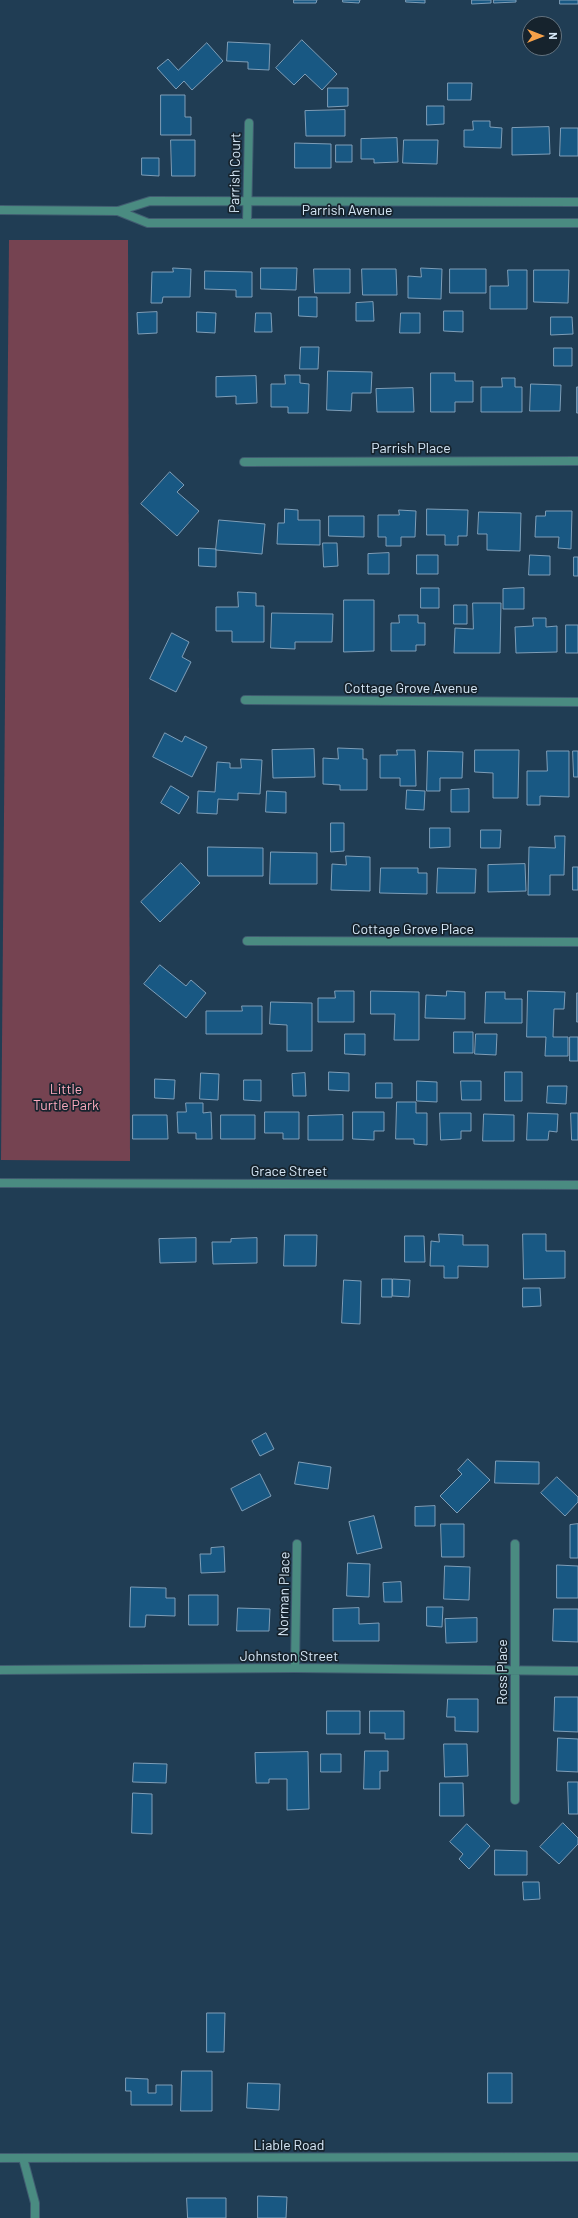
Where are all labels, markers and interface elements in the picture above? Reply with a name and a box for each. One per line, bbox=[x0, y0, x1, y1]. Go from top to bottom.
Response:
north arrow bbox=[522, 16, 562, 56]
text: N bbox=[547, 32, 560, 40]
street label: Parrish Court bbox=[226, 133, 244, 213]
street label: Parrish Avenue bbox=[302, 202, 392, 218]
street label: Parrish Place bbox=[371, 440, 451, 456]
street label: Cottage Grove Avenue bbox=[344, 680, 478, 696]
street label: Cottage Grove Place bbox=[352, 921, 474, 937]
park label: Little Turtle Park bbox=[33, 1081, 99, 1114]
street label: Grace Street bbox=[251, 1163, 327, 1179]
street label: Norman Place bbox=[275, 1552, 293, 1636]
street label: Ross Place bbox=[494, 1639, 510, 1705]
street label: Johnston Street bbox=[240, 1648, 338, 1664]
street label: Liable Road bbox=[254, 2137, 324, 2153]

